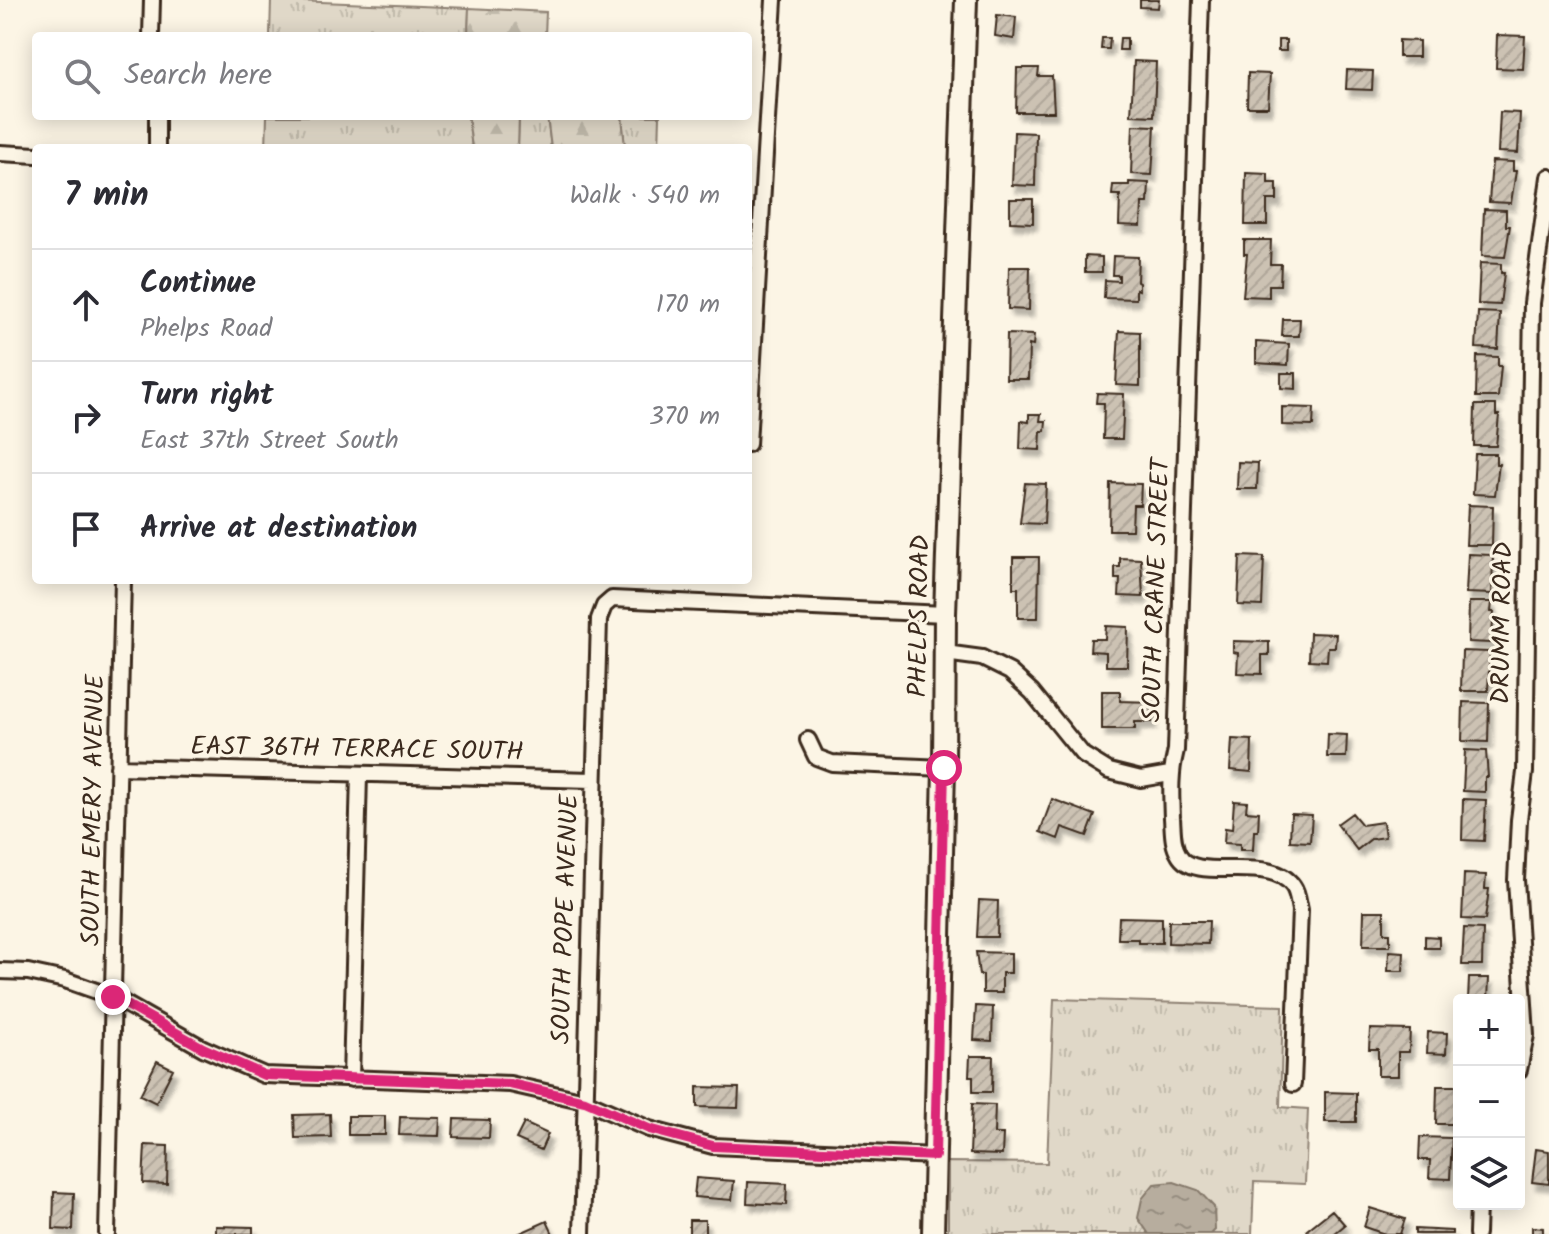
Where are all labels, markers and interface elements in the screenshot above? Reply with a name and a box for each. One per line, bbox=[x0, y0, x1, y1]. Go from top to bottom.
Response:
search box bbox=[32, 32, 752, 120]
text: Search here bbox=[124, 52, 272, 100]
icon: search bbox=[60, 54, 104, 98]
text: 7 min bbox=[64, 169, 149, 223]
text: Walk · 540 m bbox=[569, 175, 720, 217]
text: Continue bbox=[140, 260, 256, 308]
icon: ahead bbox=[64, 283, 108, 327]
text: 170 m bbox=[656, 284, 720, 326]
text: Phelps Road bbox=[140, 308, 272, 350]
text: Turn right bbox=[140, 372, 273, 420]
icon: right bbox=[64, 395, 108, 439]
text: 370 m bbox=[649, 396, 720, 438]
text: East 37th Street South bbox=[140, 420, 399, 462]
street label: SOUTH CRANE STREET bbox=[1131, 455, 1183, 723]
text: Arrive at destination bbox=[140, 505, 417, 553]
icon: arrive bbox=[64, 507, 108, 551]
street label: PHELPS ROAD bbox=[898, 534, 942, 698]
street label: DRUMM ROAD bbox=[1481, 541, 1525, 705]
street label: SOUTH EMERY AVENUE bbox=[71, 673, 117, 946]
street label: EAST 36TH TERRACE SOUTH bbox=[190, 726, 524, 774]
route start bbox=[926, 750, 962, 786]
street label: SOUTH POPE AVENUE bbox=[541, 793, 591, 1045]
route end bbox=[95, 979, 131, 1015]
map controls bbox=[1453, 994, 1525, 1210]
button: + bbox=[1453, 994, 1525, 1066]
button: − bbox=[1453, 1066, 1525, 1138]
button: layers bbox=[1453, 1138, 1525, 1210]

